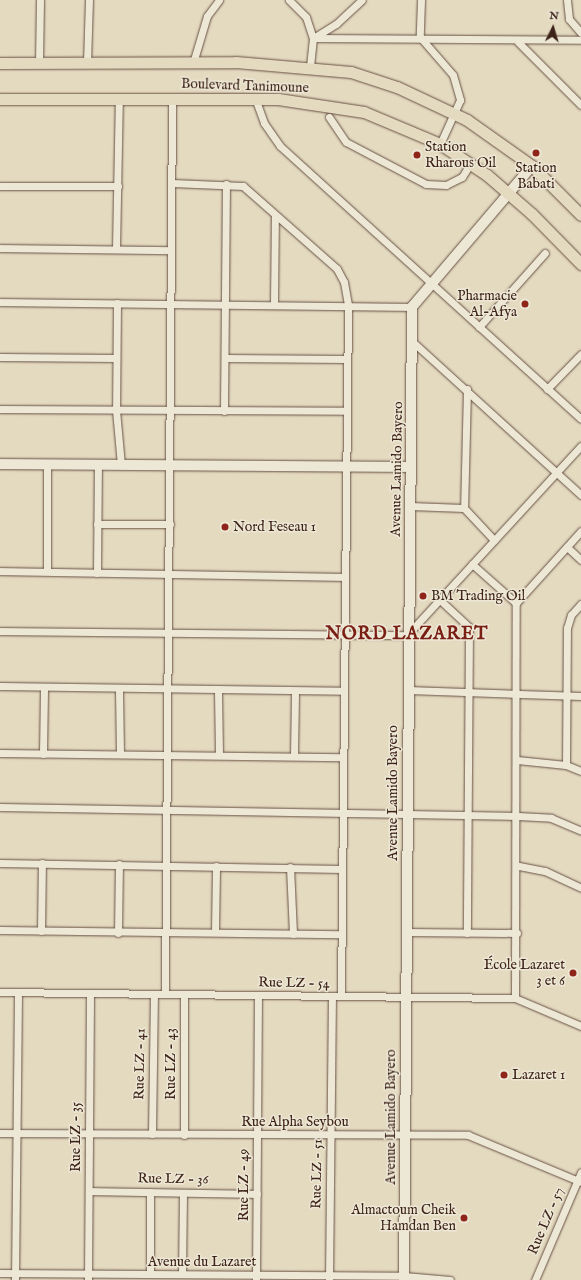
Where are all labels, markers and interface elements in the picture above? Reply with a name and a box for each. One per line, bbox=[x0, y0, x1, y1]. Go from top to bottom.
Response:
north arrow bbox=[533, 8, 573, 48]
text: N bbox=[549, 9, 559, 23]
street label: Boulevard Tanimoune bbox=[181, 75, 309, 97]
place label: Station Rharous Oil bbox=[425, 139, 496, 172]
marker: Station Babati bbox=[531, 148, 541, 158]
marker: Station Rharous Oil bbox=[412, 150, 422, 160]
place label: Station Babati bbox=[515, 160, 557, 192]
place label: Pharmacie Al-Afya bbox=[457, 288, 517, 320]
marker: Pharmacie Al-Afya bbox=[520, 299, 530, 309]
street label: Avenue Lamido Bayero bbox=[387, 401, 407, 537]
place label: Nord Feseau 1 bbox=[233, 519, 316, 535]
marker: Nord Feseau 1 bbox=[220, 522, 230, 532]
place label: BM Trading Oil bbox=[431, 588, 525, 604]
marker: BM Trading Oil bbox=[418, 591, 428, 601]
district label: NORD LAZARET bbox=[326, 624, 488, 646]
street label: Avenue Lamido Bayero bbox=[385, 725, 401, 861]
place label: École Lazaret 3 et 6 bbox=[484, 957, 565, 990]
marker: École Lazaret 3 et 6 bbox=[568, 968, 578, 978]
street label: Rue LZ - 54 bbox=[258, 974, 330, 992]
street label: Rue LZ - 41 bbox=[131, 1028, 149, 1100]
street label: Rue LZ - 43 bbox=[163, 1028, 179, 1100]
street label: Avenue Lamido Bayero bbox=[383, 1049, 399, 1185]
place label: Lazaret 1 bbox=[512, 1067, 565, 1083]
marker: Lazaret 1 bbox=[499, 1070, 509, 1080]
street label: Rue LZ - 35 bbox=[68, 1102, 84, 1172]
street label: Rue Alpha Seybou bbox=[241, 1114, 349, 1130]
street label: Rue LZ - 51 bbox=[308, 1139, 326, 1209]
street label: Rue LZ - 49 bbox=[236, 1149, 252, 1221]
street label: Rue LZ - 36 bbox=[137, 1170, 209, 1188]
street label: Rue LZ - 57 bbox=[524, 1185, 568, 1257]
place label: Almactoum Cheik Hamdan Ben bbox=[351, 1202, 456, 1234]
marker: Almactoum Cheik Hamdan Ben bbox=[459, 1213, 469, 1223]
street label: Avenue du Lazaret bbox=[148, 1254, 256, 1270]

